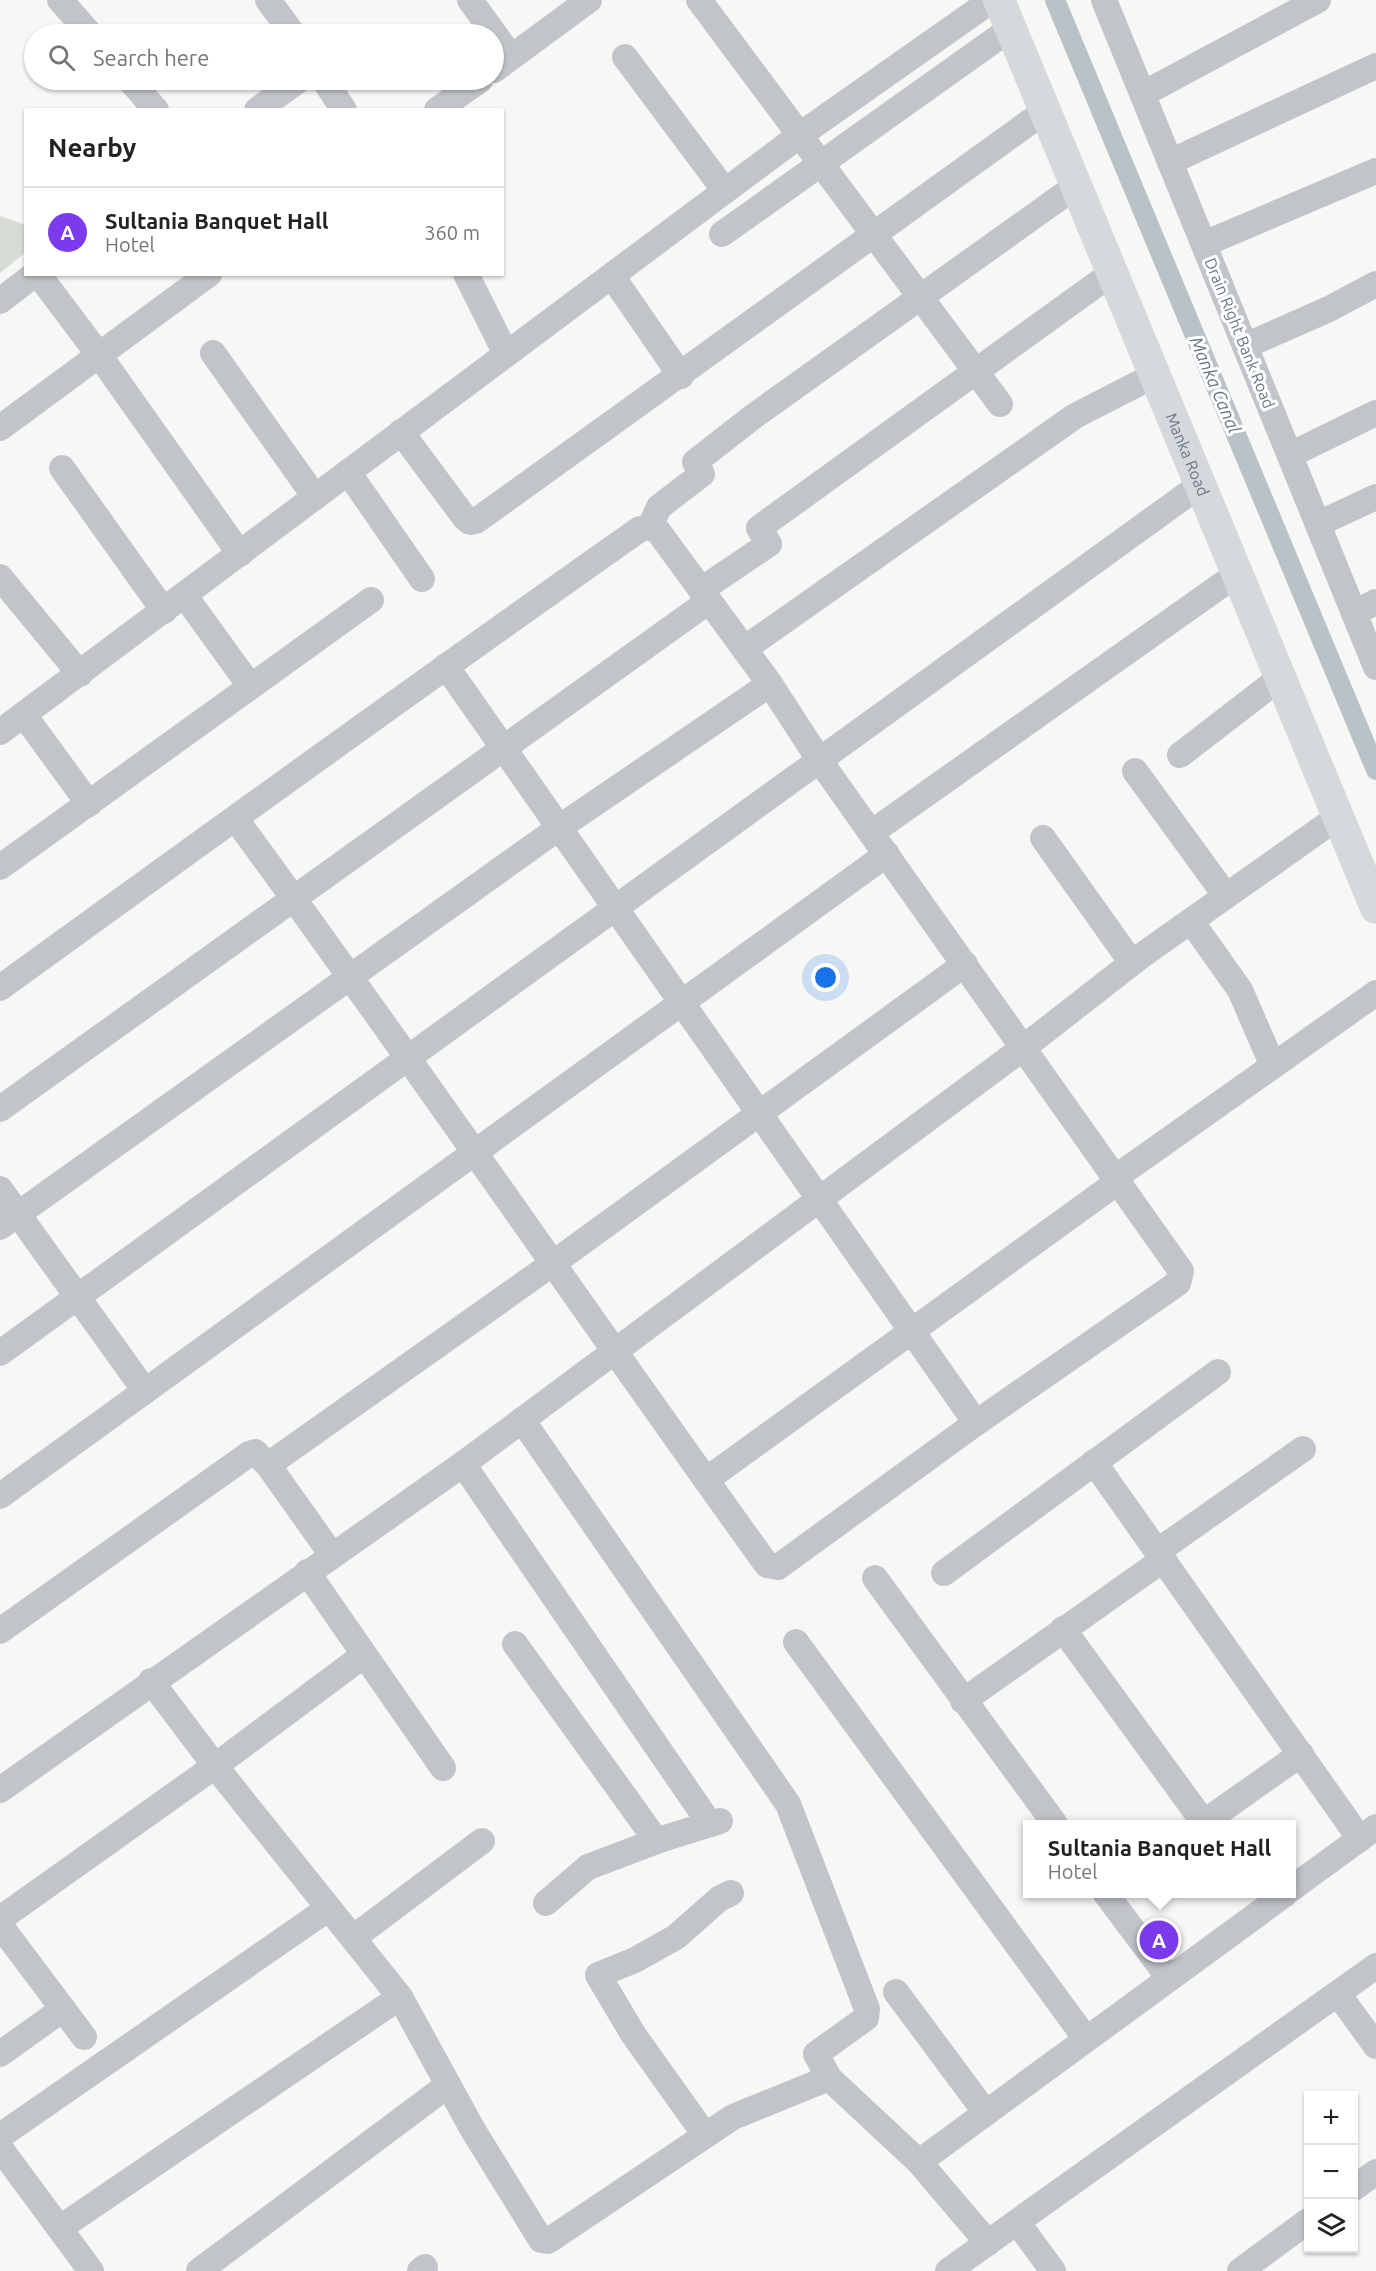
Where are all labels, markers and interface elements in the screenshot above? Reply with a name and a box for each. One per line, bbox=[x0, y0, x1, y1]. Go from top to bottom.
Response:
search box bbox=[24, 24, 504, 90]
icon: search bbox=[45, 41, 78, 74]
text: Search here bbox=[93, 45, 209, 70]
text: Nearby bbox=[48, 133, 136, 162]
text: Sultania Banquet Hall bbox=[105, 208, 328, 233]
text: A bbox=[60, 221, 75, 244]
text: 360 m bbox=[424, 221, 480, 244]
text: Hotel bbox=[105, 233, 155, 256]
street label: Drain Right Bank Road bbox=[1202, 255, 1278, 411]
water label: Manka Canal bbox=[1187, 333, 1245, 436]
street label: Manka Road bbox=[1162, 410, 1213, 499]
your location bbox=[811, 963, 840, 992]
popup bbox=[1023, 1820, 1296, 1898]
text: Sultania Banquet Hall bbox=[1048, 1835, 1271, 1860]
text: Hotel bbox=[1048, 1860, 1098, 1883]
pin: A bbox=[1140, 1918, 1178, 1962]
map controls bbox=[1304, 2091, 1358, 2253]
button: + bbox=[1304, 2091, 1358, 2145]
button: − bbox=[1304, 2145, 1358, 2199]
button: layers bbox=[1304, 2199, 1358, 2253]

